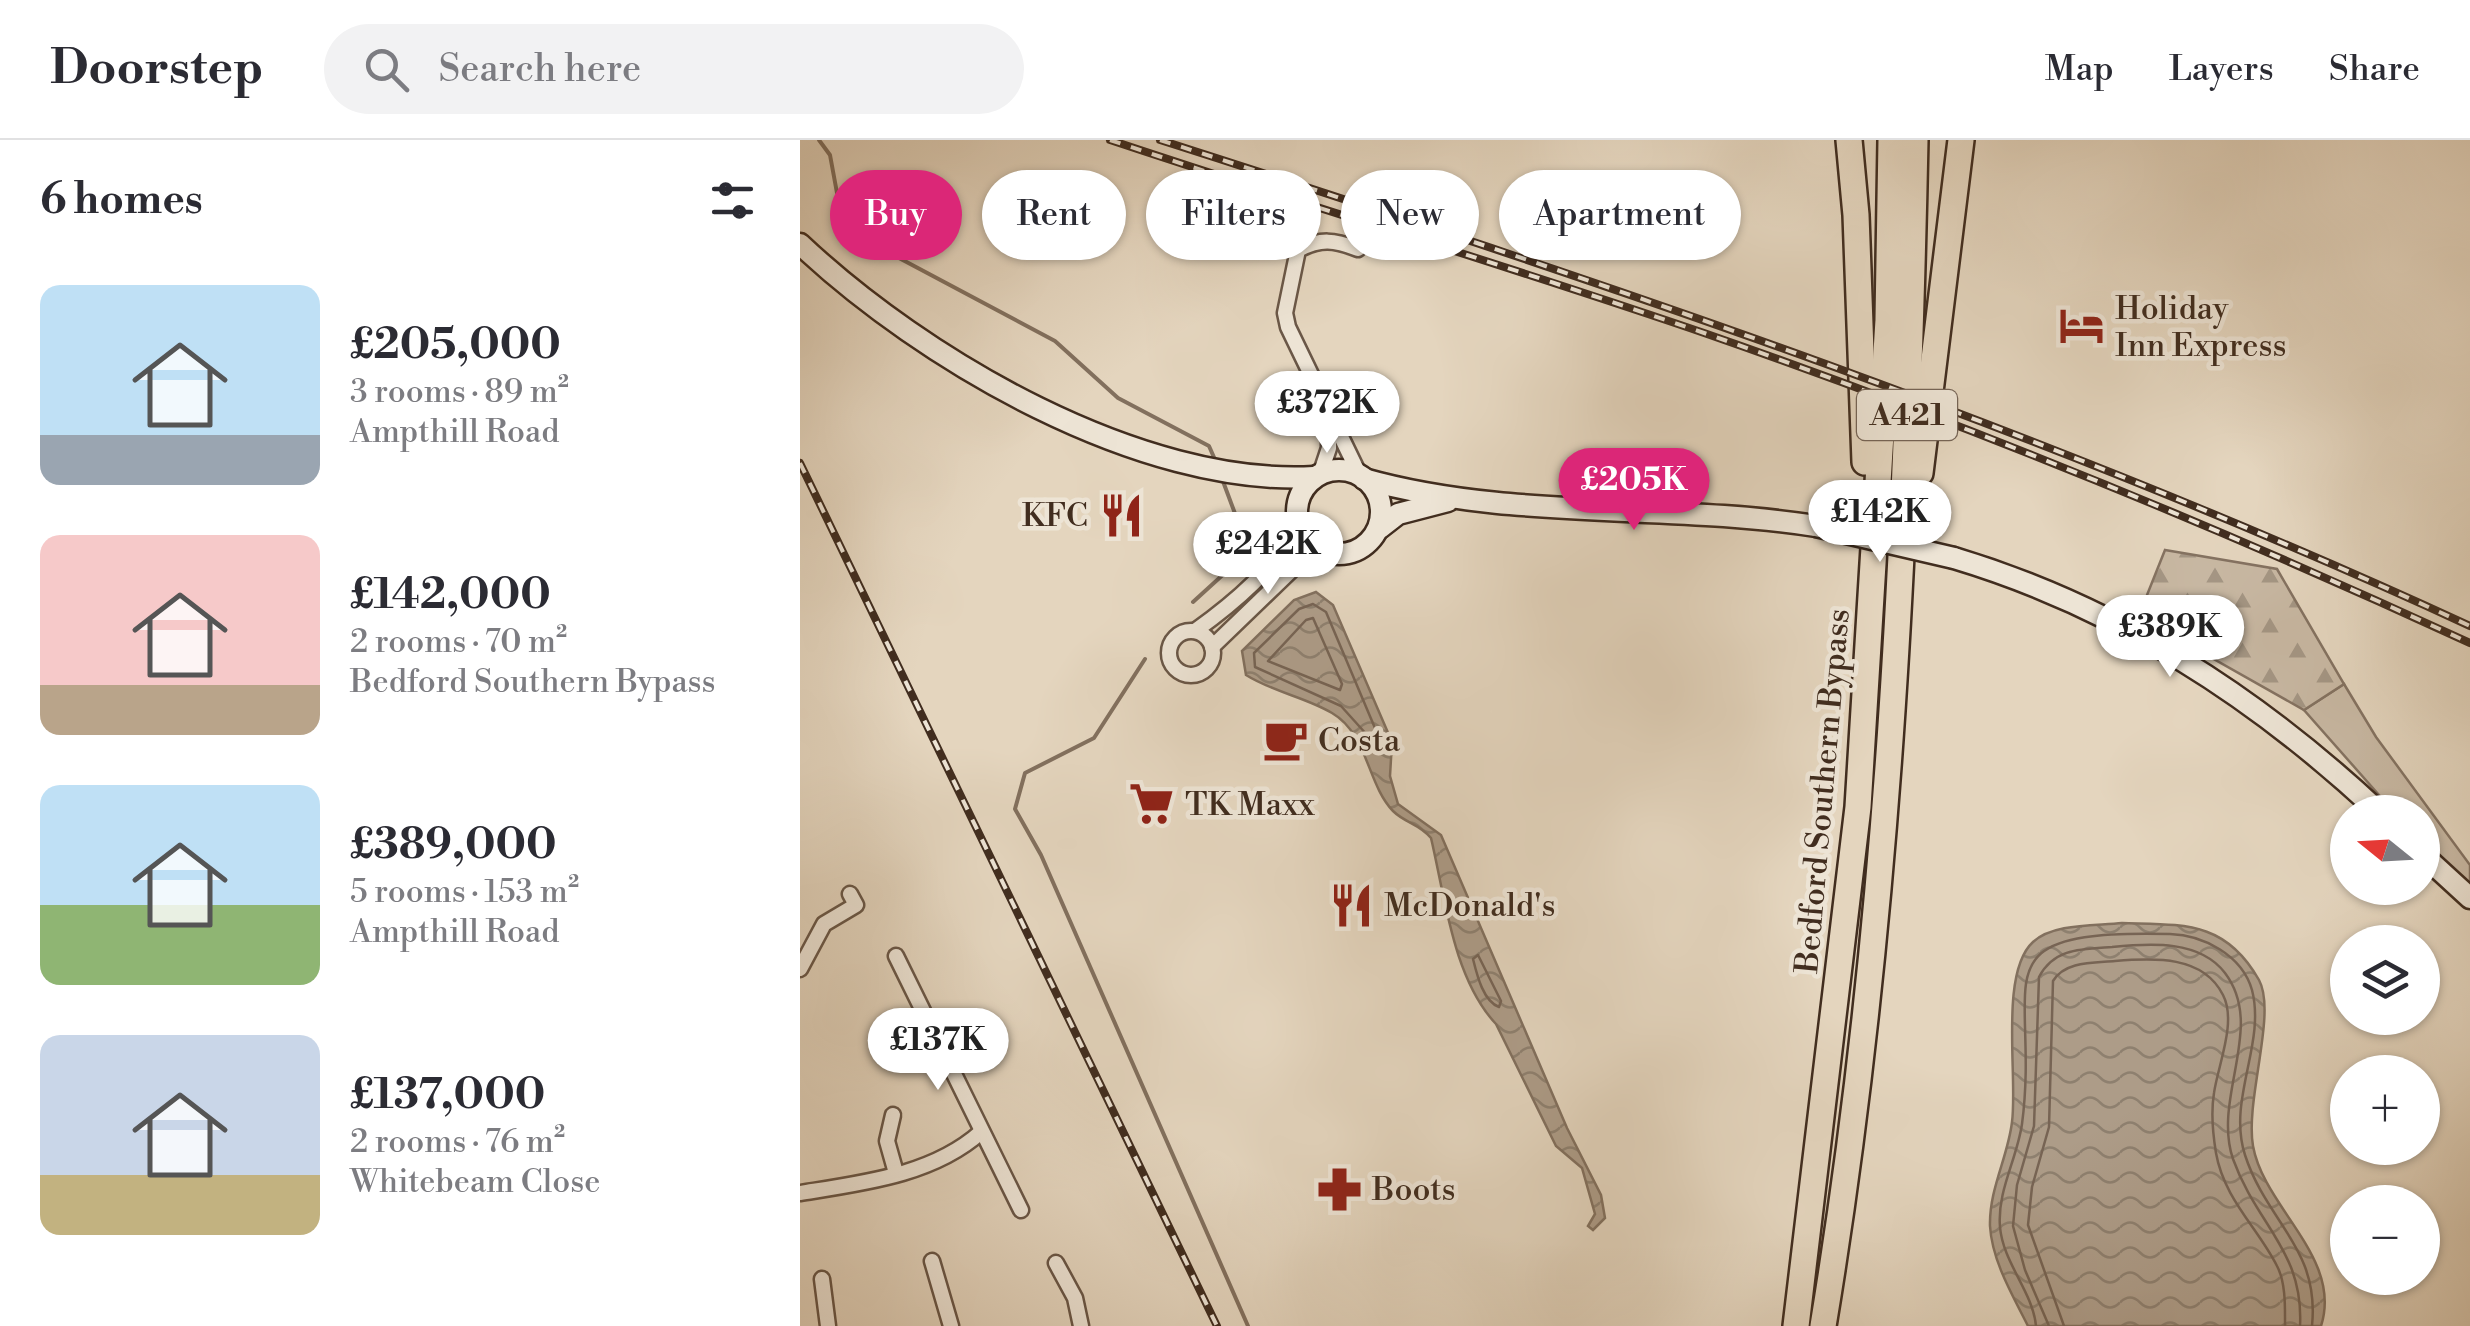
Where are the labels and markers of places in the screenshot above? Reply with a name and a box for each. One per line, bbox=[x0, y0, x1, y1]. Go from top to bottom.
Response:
place label: Holiday Inn Express bbox=[2115, 289, 2286, 366]
hotel icon: Holiday Inn Express bbox=[2058, 302, 2106, 350]
pin: £372K bbox=[1257, 371, 1397, 456]
pin: £205K bbox=[1564, 448, 1704, 533]
pin: £142K bbox=[1810, 480, 1950, 565]
restaurant icon: KFC bbox=[1097, 491, 1145, 539]
place label: KFC bbox=[1022, 496, 1088, 536]
pin: £242K bbox=[1198, 512, 1338, 597]
pin: £389K bbox=[2100, 595, 2240, 680]
cafe icon: Costa bbox=[1261, 716, 1309, 764]
place label: Costa bbox=[1318, 721, 1401, 761]
supermarket icon: TK Maxx bbox=[1128, 780, 1176, 828]
place label: TK Maxx bbox=[1185, 785, 1315, 825]
restaurant icon: McDonald's bbox=[1327, 881, 1375, 929]
place label: McDonald's bbox=[1384, 886, 1555, 926]
pin: £137K bbox=[868, 1008, 1008, 1093]
pharmacy icon: Boots bbox=[1315, 1165, 1363, 1213]
place label: Boots bbox=[1371, 1170, 1456, 1210]

